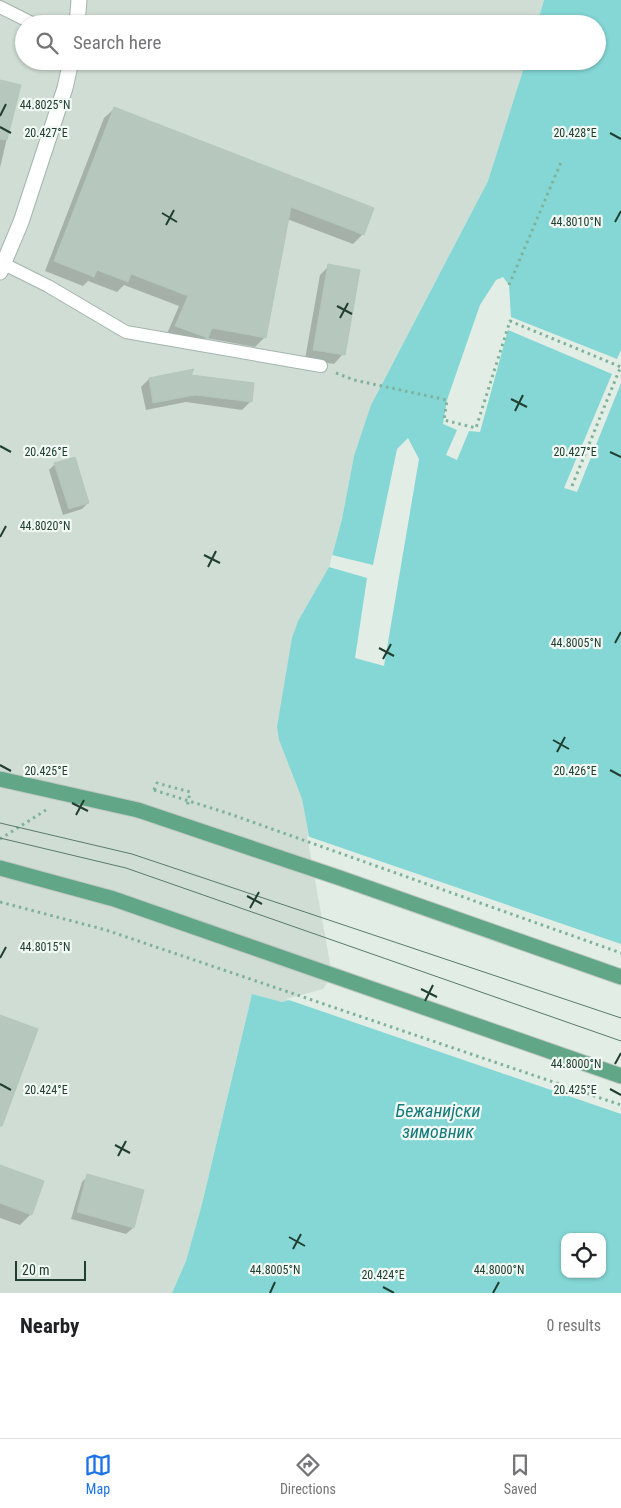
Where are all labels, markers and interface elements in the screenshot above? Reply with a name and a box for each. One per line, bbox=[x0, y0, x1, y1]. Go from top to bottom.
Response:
search box bbox=[15, 15, 606, 70]
icon: search bbox=[33, 29, 61, 57]
text: Search here bbox=[73, 31, 161, 54]
text: 44.8025°N bbox=[20, 98, 70, 112]
text: 20.427°E bbox=[24, 126, 68, 140]
text: 20.428°E bbox=[553, 126, 597, 140]
text: 44.8010°N bbox=[551, 215, 601, 229]
text: 20.426°E bbox=[24, 445, 68, 459]
text: 20.427°E bbox=[553, 445, 597, 459]
text: 44.8020°N bbox=[20, 519, 70, 533]
text: 44.8005°N bbox=[551, 636, 601, 650]
text: 20.425°E bbox=[24, 764, 68, 778]
text: 20.426°E bbox=[553, 764, 597, 778]
text: 44.8015°N bbox=[20, 940, 70, 954]
text: 44.8000°N bbox=[551, 1057, 601, 1071]
text: 20.424°E bbox=[24, 1083, 68, 1097]
text: 20.425°E bbox=[553, 1083, 597, 1097]
water label: Бежанијски зимовник bbox=[396, 1100, 481, 1142]
map controls bbox=[561, 1233, 606, 1278]
button: locate bbox=[561, 1233, 606, 1278]
scale bar bbox=[15, 1258, 86, 1281]
text: 20 m bbox=[22, 1262, 50, 1278]
text: 44.8005°N bbox=[250, 1263, 300, 1277]
text: 44.8000°N bbox=[474, 1263, 524, 1277]
text: 20.424°E bbox=[361, 1268, 405, 1282]
text: Nearby bbox=[20, 1314, 79, 1338]
text: 0 results bbox=[546, 1316, 601, 1335]
tab: Map bbox=[84, 1451, 112, 1497]
tab: Directions bbox=[280, 1451, 336, 1497]
tab: Saved bbox=[504, 1451, 537, 1497]

